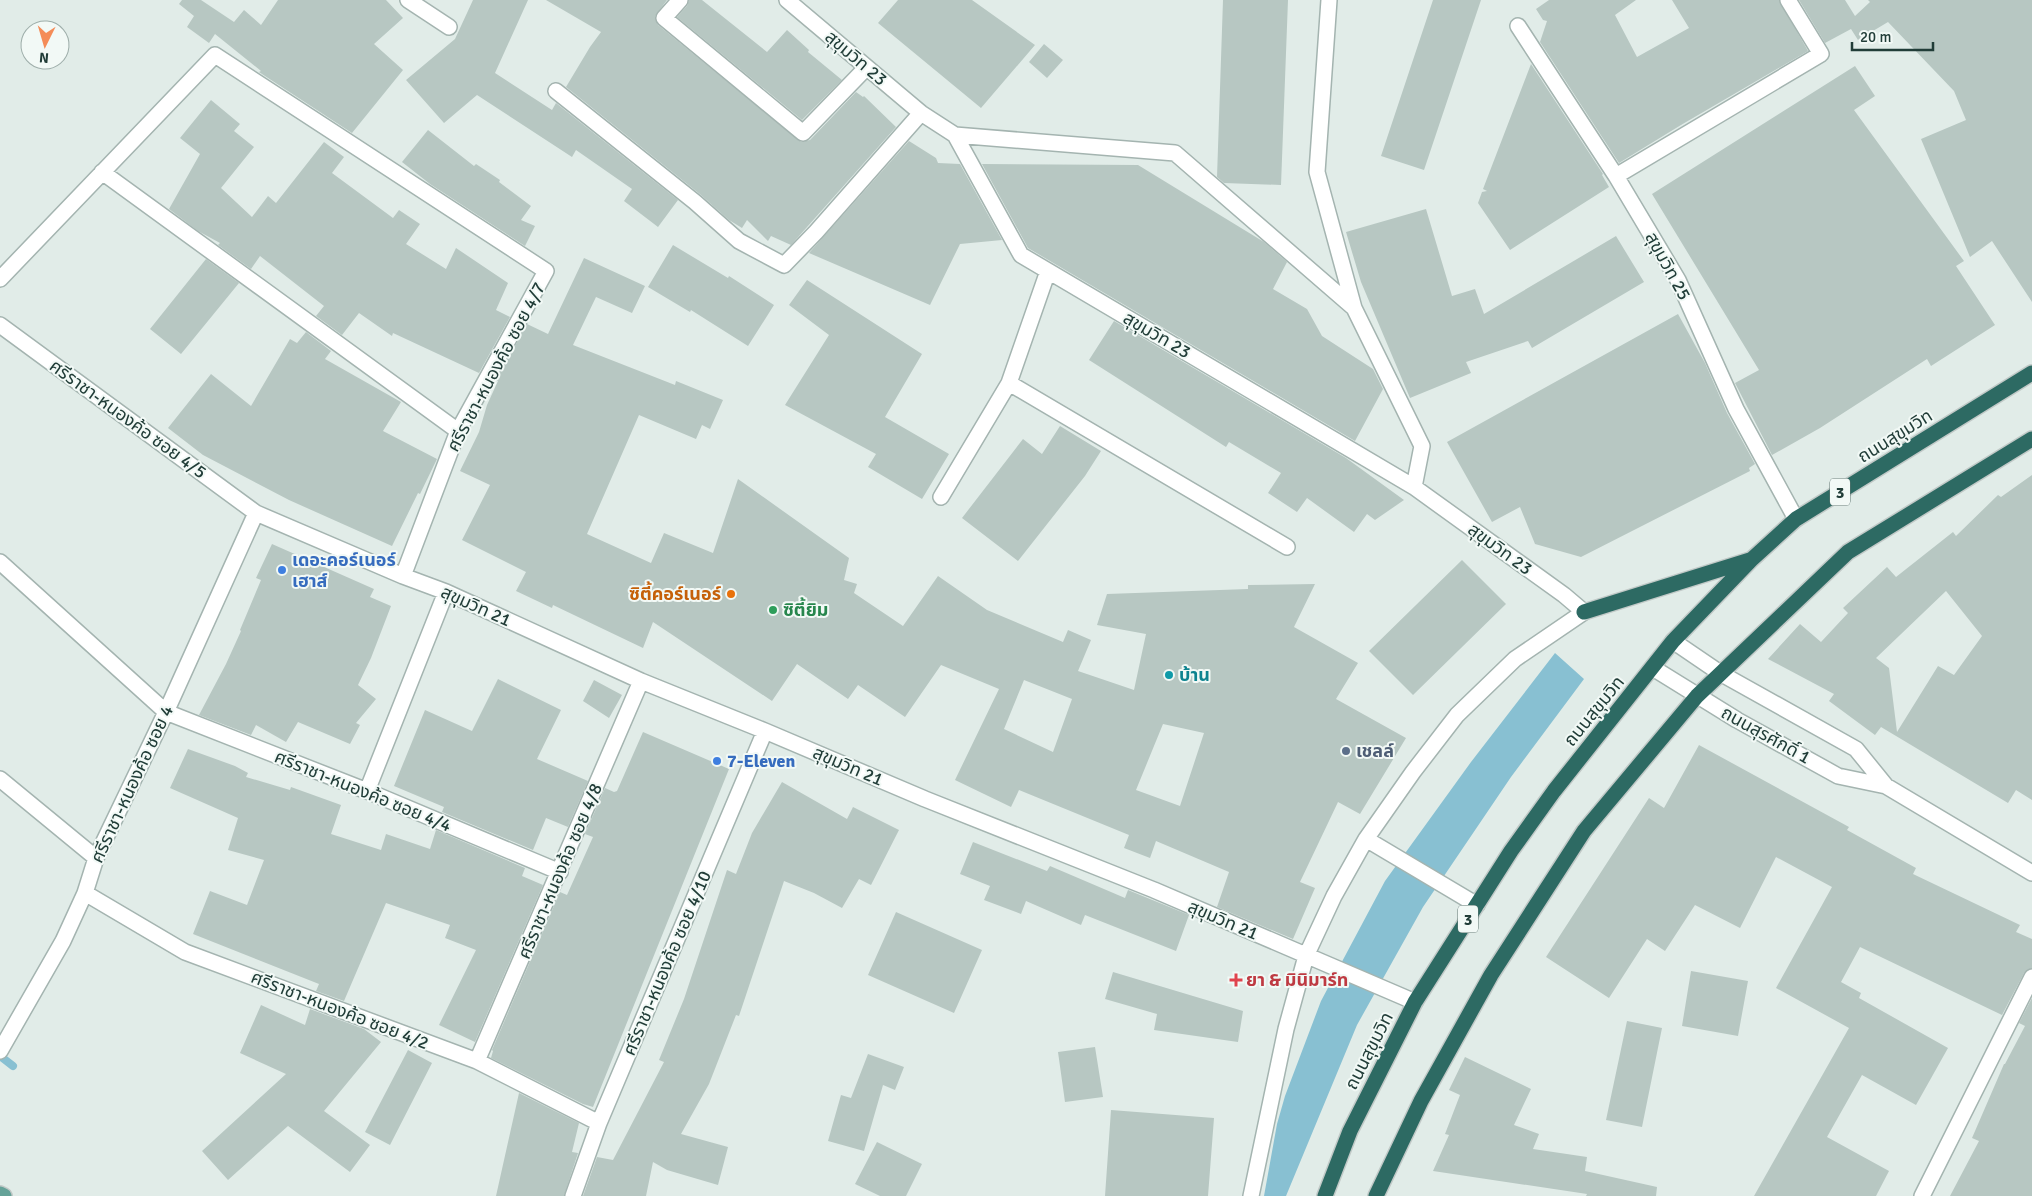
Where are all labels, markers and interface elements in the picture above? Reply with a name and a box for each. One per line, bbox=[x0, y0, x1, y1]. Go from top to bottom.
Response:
north arrow bbox=[20, 20, 70, 70]
scale bar bbox=[1852, 20, 1933, 52]
street label: สุขุมวิท 23 bbox=[820, 26, 892, 90]
text: 20 m bbox=[1860, 28, 1891, 46]
text: N bbox=[38, 49, 50, 66]
street label: สุขุมวิท 25 bbox=[1640, 228, 1696, 304]
street label: ศรีราชา-หนองค้อ ซอย 4/7 bbox=[442, 279, 550, 455]
street label: สุขุมวิท 23 bbox=[1119, 307, 1195, 363]
street label: ศรีราชา-หนองค้อ ซอย 4/5 bbox=[45, 355, 211, 483]
street label: ถนนสุขุมวิท bbox=[1854, 404, 1936, 468]
road number: 3 bbox=[1830, 478, 1850, 506]
street label: สุขุมวิท 23 bbox=[1463, 518, 1537, 580]
place label: เดอะคอร์เนอร์ เฮาส์ bbox=[292, 549, 396, 592]
marker: เดอะคอร์เนอร์ เฮาส์ bbox=[276, 564, 288, 576]
street label: สุขุมวิท 21 bbox=[438, 581, 514, 631]
place label: ซิตี้คอร์เนอร์ bbox=[629, 581, 721, 605]
marker: ซิตี้คอร์เนอร์ bbox=[725, 588, 737, 600]
place label: ซิตี้ยิม bbox=[783, 597, 828, 621]
marker: ซิตี้ยิม bbox=[767, 604, 779, 616]
place label: บ้าน bbox=[1179, 664, 1210, 686]
marker: บ้าน bbox=[1163, 669, 1175, 681]
street label: ถนนสุขุมวิท bbox=[1559, 671, 1629, 751]
street label: ศรีราชา-หนองค้อ ซอย 4 bbox=[86, 701, 178, 866]
street label: ถนนสุรศักดิ์ 1 bbox=[1717, 701, 1815, 769]
place label: เชลล์ bbox=[1356, 740, 1394, 762]
street label: สุขุมวิท 21 bbox=[809, 741, 887, 791]
street label: ศรีราชา-หนองค้อ ซอย 4/4 bbox=[271, 745, 455, 837]
marker: เชลล์ bbox=[1340, 745, 1352, 757]
place label: 7-Eleven bbox=[727, 750, 795, 772]
marker: 7-Eleven bbox=[711, 755, 723, 767]
street label: ศรีราชา-หนองค้อ ซอย 4/8 bbox=[513, 780, 607, 962]
street label: ศรีราชา-หนองค้อ ซอย 4/10 bbox=[618, 867, 716, 1059]
street label: สุขุมวิท 21 bbox=[1184, 895, 1262, 945]
road number: 3 bbox=[1458, 906, 1478, 932]
street label: ศรีราชา-หนองค้อ ซอย 4/2 bbox=[248, 966, 432, 1054]
place label: ยา & มินิมาร์ท bbox=[1246, 969, 1348, 991]
marker: ยา & มินิมาร์ท bbox=[1230, 974, 1242, 986]
street label: ถนนสุขุมวิท bbox=[1340, 1009, 1398, 1093]

